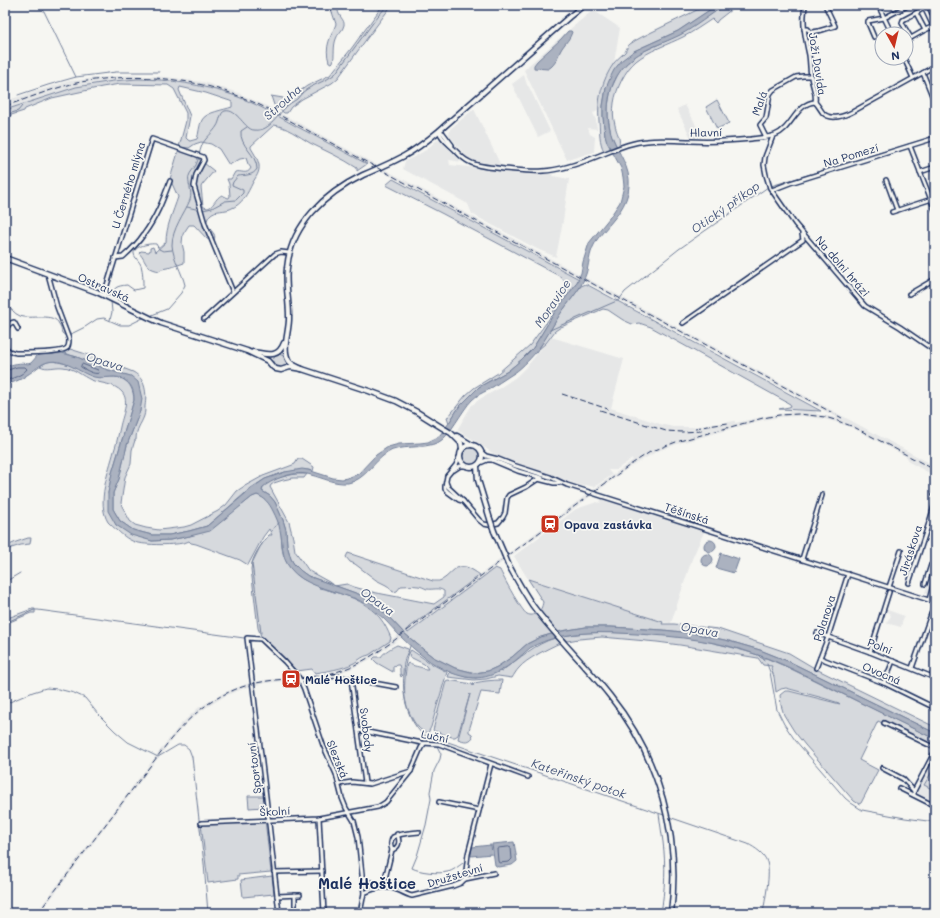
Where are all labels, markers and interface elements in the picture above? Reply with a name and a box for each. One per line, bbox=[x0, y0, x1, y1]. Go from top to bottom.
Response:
north arrow bbox=[874, 26, 914, 66]
street label: Joži Davida bbox=[806, 32, 830, 96]
text: N bbox=[890, 48, 901, 64]
water label: Strouha bbox=[260, 81, 304, 123]
street label: Malá bbox=[748, 88, 770, 117]
street label: Hlavní bbox=[689, 124, 723, 140]
street label: U Černého mlýna bbox=[108, 139, 148, 230]
street label: Na Pomezí bbox=[822, 140, 880, 170]
water label: Otický příkop bbox=[688, 177, 762, 237]
street label: Na dolni hrázi bbox=[812, 232, 874, 300]
street label: Ostravská bbox=[76, 269, 132, 305]
water label: Moravice bbox=[530, 276, 574, 330]
water label: Opava bbox=[84, 348, 126, 374]
street label: Těšínská bbox=[663, 499, 711, 527]
station icon: Opava zastávka bbox=[539, 513, 561, 535]
place label: Opava zastávka bbox=[564, 517, 652, 532]
street label: Jiráskova bbox=[895, 523, 925, 577]
water label: Opava bbox=[358, 583, 398, 619]
street label: Polanova bbox=[809, 593, 839, 643]
water label: Opava bbox=[680, 618, 720, 640]
street label: Polní bbox=[865, 634, 895, 658]
street label: Ovocná bbox=[860, 658, 904, 688]
station icon: Malé Hoštice bbox=[280, 668, 302, 690]
place label: Malé Hoštice bbox=[305, 672, 377, 687]
street label: Svobody bbox=[357, 707, 377, 753]
street label: Luční bbox=[420, 726, 450, 746]
street label: Slezská bbox=[324, 738, 352, 780]
street label: Sportovní bbox=[243, 741, 265, 795]
water label: Kateřinský potok bbox=[529, 754, 629, 802]
street label: Školní bbox=[259, 803, 291, 819]
street label: Družstevní bbox=[425, 859, 485, 891]
district label: Malé Hoštice bbox=[318, 873, 416, 893]

